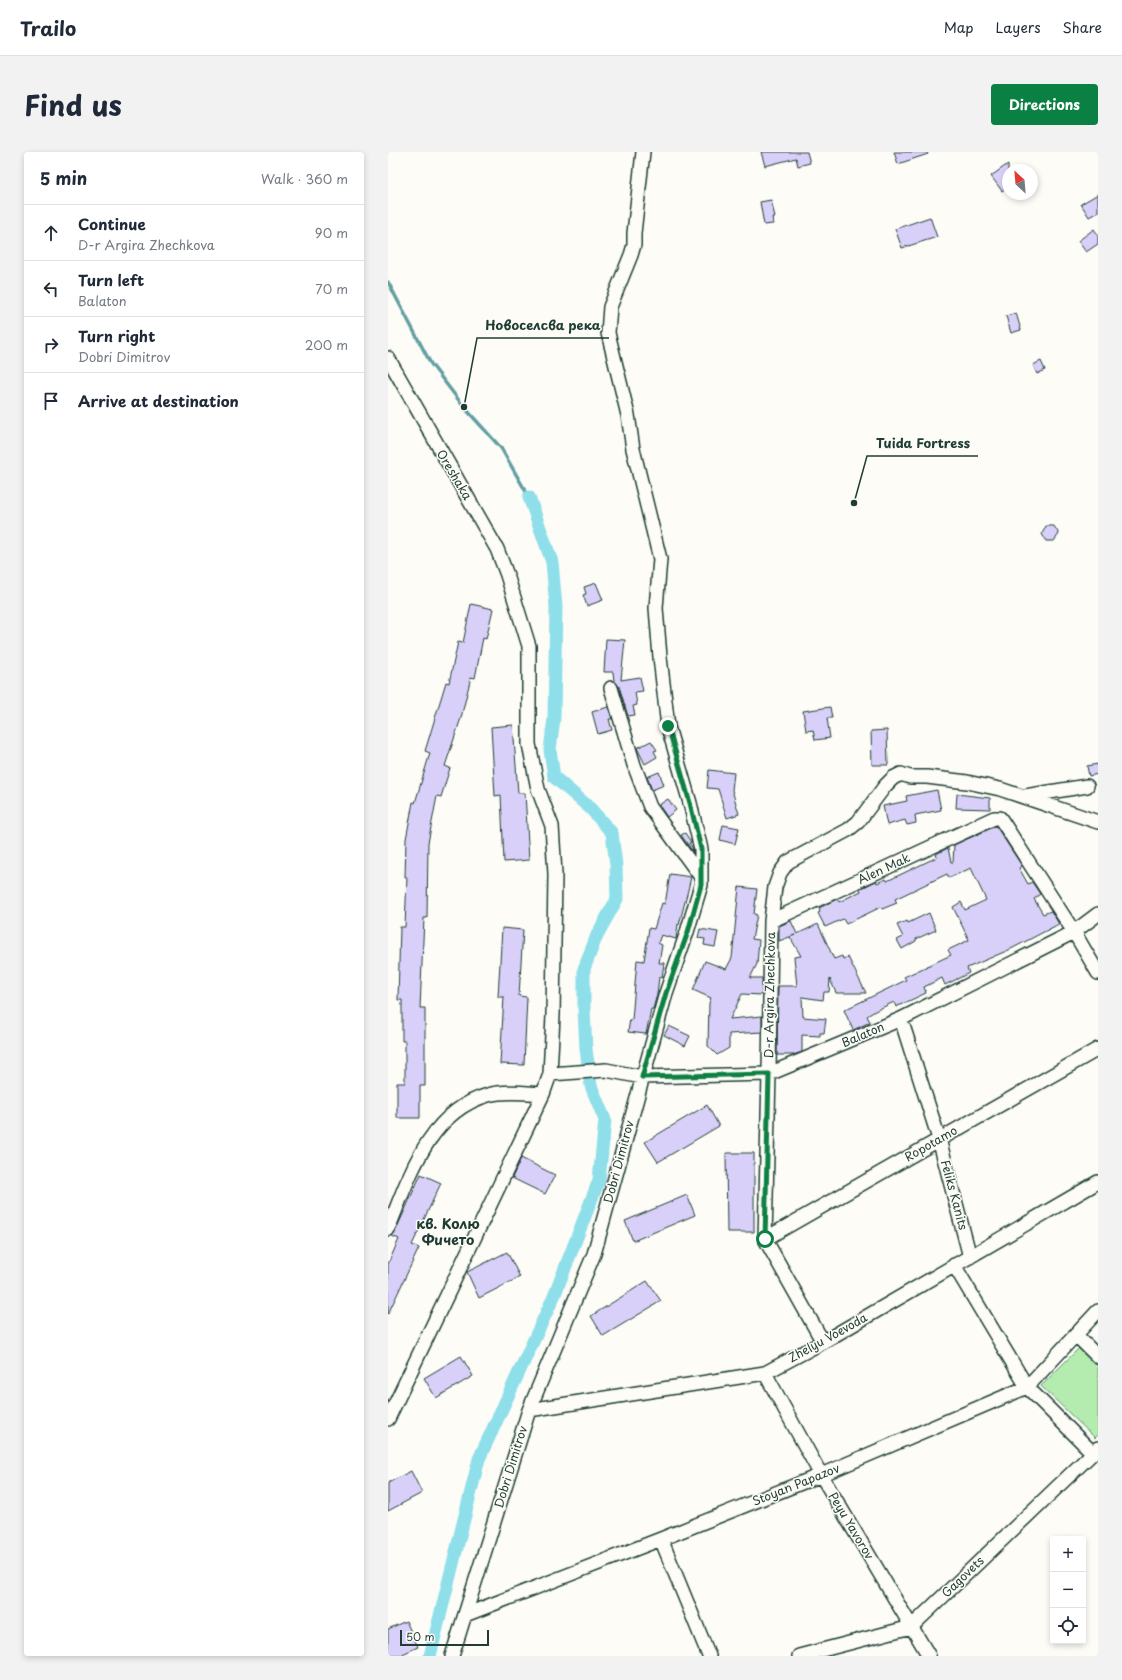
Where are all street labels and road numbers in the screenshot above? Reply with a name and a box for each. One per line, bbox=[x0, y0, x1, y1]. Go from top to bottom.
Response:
street label: Oreshaka bbox=[433, 446, 477, 503]
street label: Alen Mak bbox=[854, 848, 913, 888]
street label: D-r Argira Zhechkova bbox=[759, 931, 779, 1058]
street label: Balaton bbox=[838, 1017, 887, 1051]
street label: Dobri Dimitrov bbox=[598, 1118, 638, 1205]
street label: Ropotamo bbox=[901, 1121, 961, 1166]
street label: Feliks Kanits bbox=[937, 1158, 973, 1232]
street label: Zhelyu Voevoda bbox=[785, 1308, 871, 1366]
street label: Dobri Dimitrov bbox=[489, 1423, 531, 1510]
street label: Stoyan Papazov bbox=[749, 1458, 843, 1510]
street label: Peyu Yavorov bbox=[825, 1488, 879, 1563]
street label: Gagovets bbox=[937, 1551, 988, 1601]

